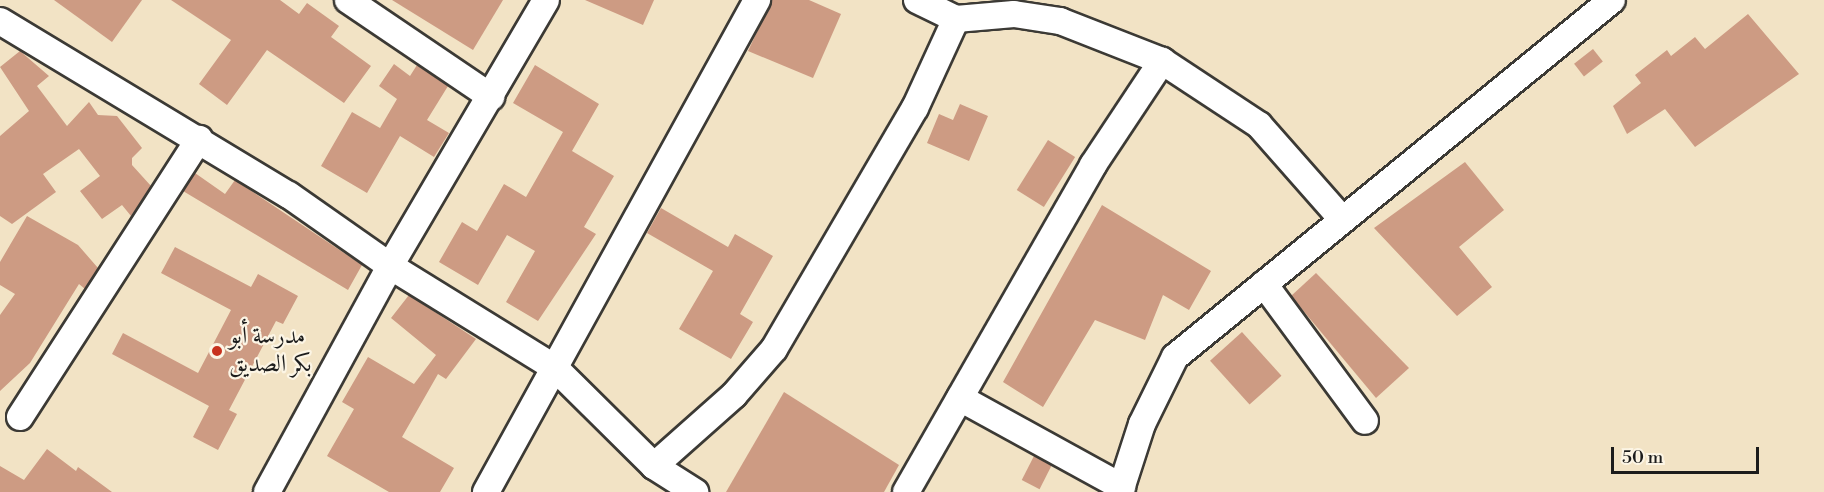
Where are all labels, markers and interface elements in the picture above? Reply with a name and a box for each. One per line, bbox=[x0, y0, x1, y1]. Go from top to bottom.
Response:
place label: مدرسة أبو بكر الصديق bbox=[229, 323, 312, 379]
marker: مدرسة أبو بكر الصديق bbox=[210, 344, 224, 358]
scale bar bbox=[1614, 435, 1762, 473]
text: 50 m bbox=[1622, 446, 1663, 469]

